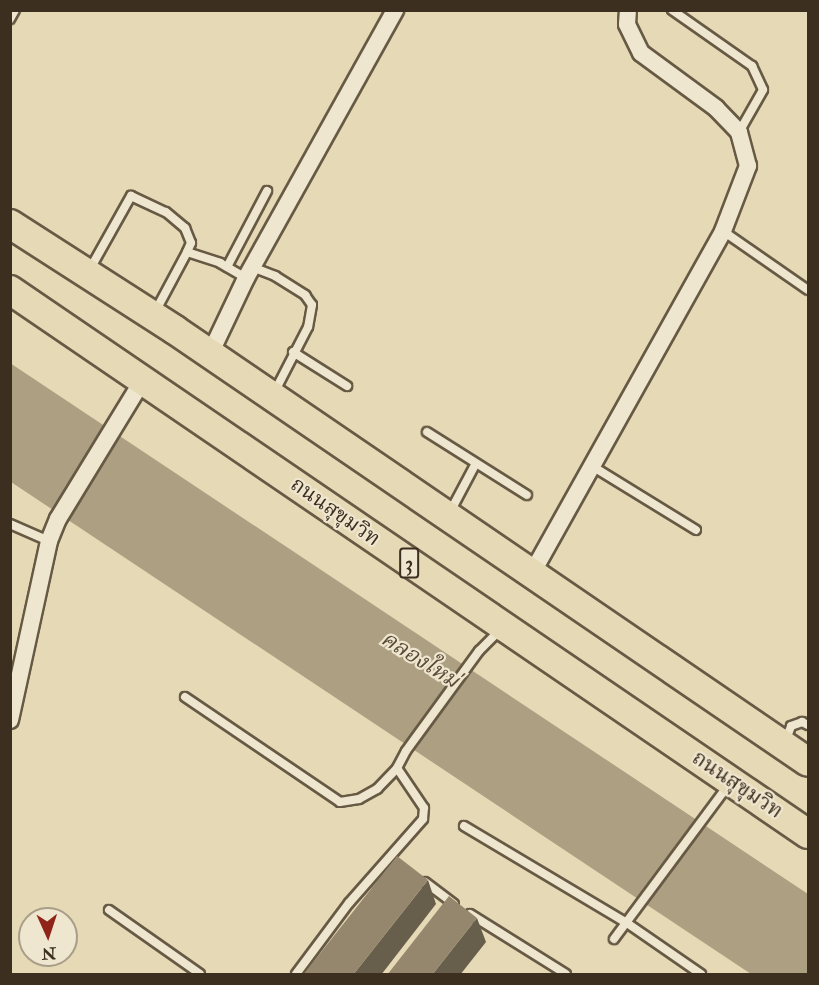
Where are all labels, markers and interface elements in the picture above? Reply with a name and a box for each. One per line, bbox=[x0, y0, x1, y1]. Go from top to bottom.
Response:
street label: ถนนสุขุมวิท bbox=[285, 472, 385, 552]
road number: 3 bbox=[398, 546, 420, 580]
water label: คลองใหม่ bbox=[376, 626, 464, 694]
street label: ถนนสุขุมวิท bbox=[687, 746, 787, 824]
north arrow bbox=[18, 907, 78, 967]
text: N bbox=[41, 943, 57, 963]

